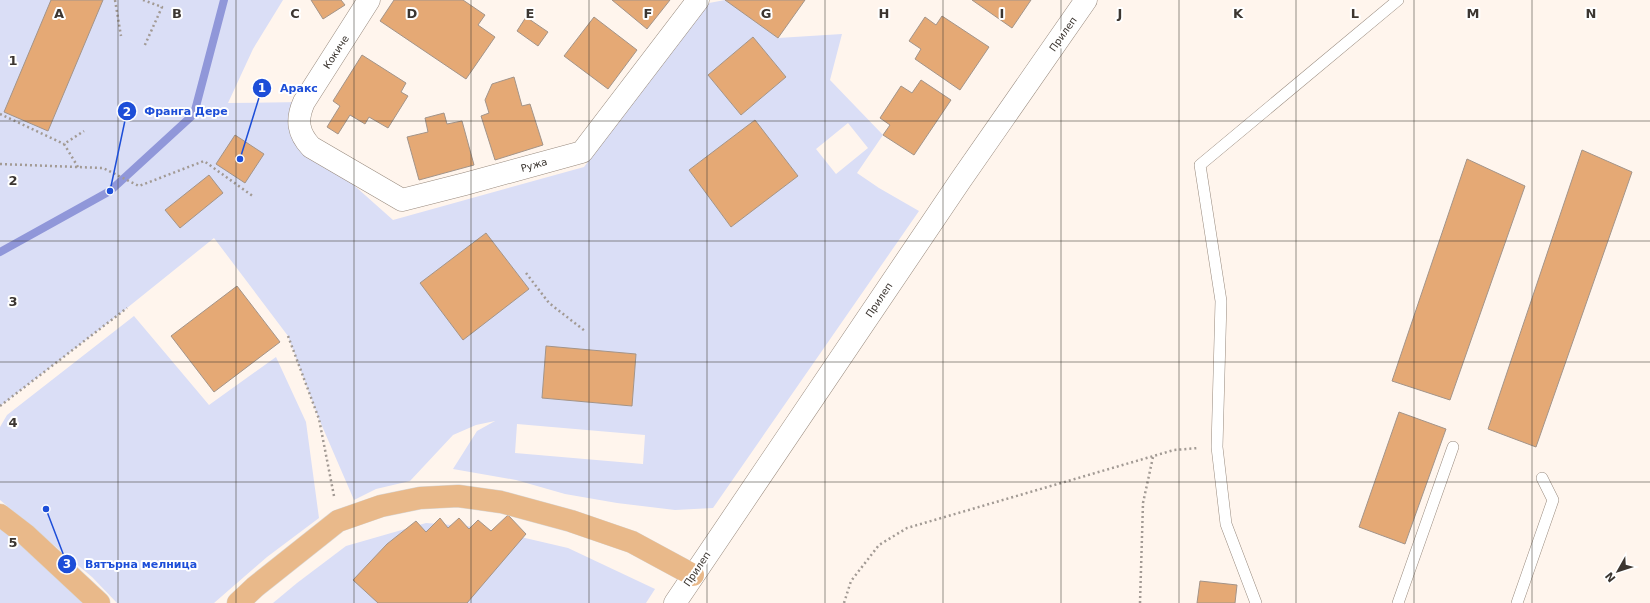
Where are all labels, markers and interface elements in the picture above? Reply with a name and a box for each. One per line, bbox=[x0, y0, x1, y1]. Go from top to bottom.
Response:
text: A bbox=[54, 6, 64, 21]
text: B bbox=[172, 6, 182, 21]
text: C bbox=[290, 6, 300, 21]
text: D bbox=[407, 6, 418, 21]
text: E bbox=[526, 6, 534, 21]
text: F bbox=[644, 6, 652, 21]
text: G bbox=[761, 6, 771, 21]
text: H bbox=[879, 6, 889, 21]
text: I bbox=[1000, 6, 1004, 21]
text: J bbox=[1117, 6, 1122, 21]
text: K bbox=[1233, 6, 1244, 21]
text: L bbox=[1351, 6, 1359, 21]
text: M bbox=[1467, 6, 1479, 21]
text: N bbox=[1586, 6, 1596, 21]
street label: Прилеп bbox=[1047, 15, 1079, 53]
street label: Кокиче bbox=[321, 33, 351, 71]
text: 1 bbox=[8, 53, 18, 68]
callout: Аракс bbox=[252, 76, 326, 99]
text: 1 bbox=[258, 81, 266, 95]
text: Аракс bbox=[280, 82, 318, 95]
callout: Франга Дере bbox=[117, 100, 236, 123]
text: 2 bbox=[123, 105, 131, 119]
text: Франга Дере bbox=[144, 105, 228, 118]
street label: Ружа bbox=[519, 156, 549, 174]
text: 2 bbox=[8, 173, 18, 188]
street label: Прилеп bbox=[863, 281, 895, 319]
text: 3 bbox=[8, 294, 18, 309]
text: 4 bbox=[8, 415, 18, 430]
text: 5 bbox=[8, 535, 18, 550]
street label: Прилеп bbox=[681, 550, 713, 588]
north arrow bbox=[1598, 551, 1638, 591]
callout: Вятърна мелница bbox=[57, 552, 205, 575]
text: 3 bbox=[63, 557, 71, 571]
text: Вятърна мелница bbox=[85, 558, 197, 571]
text: N bbox=[1603, 569, 1619, 585]

